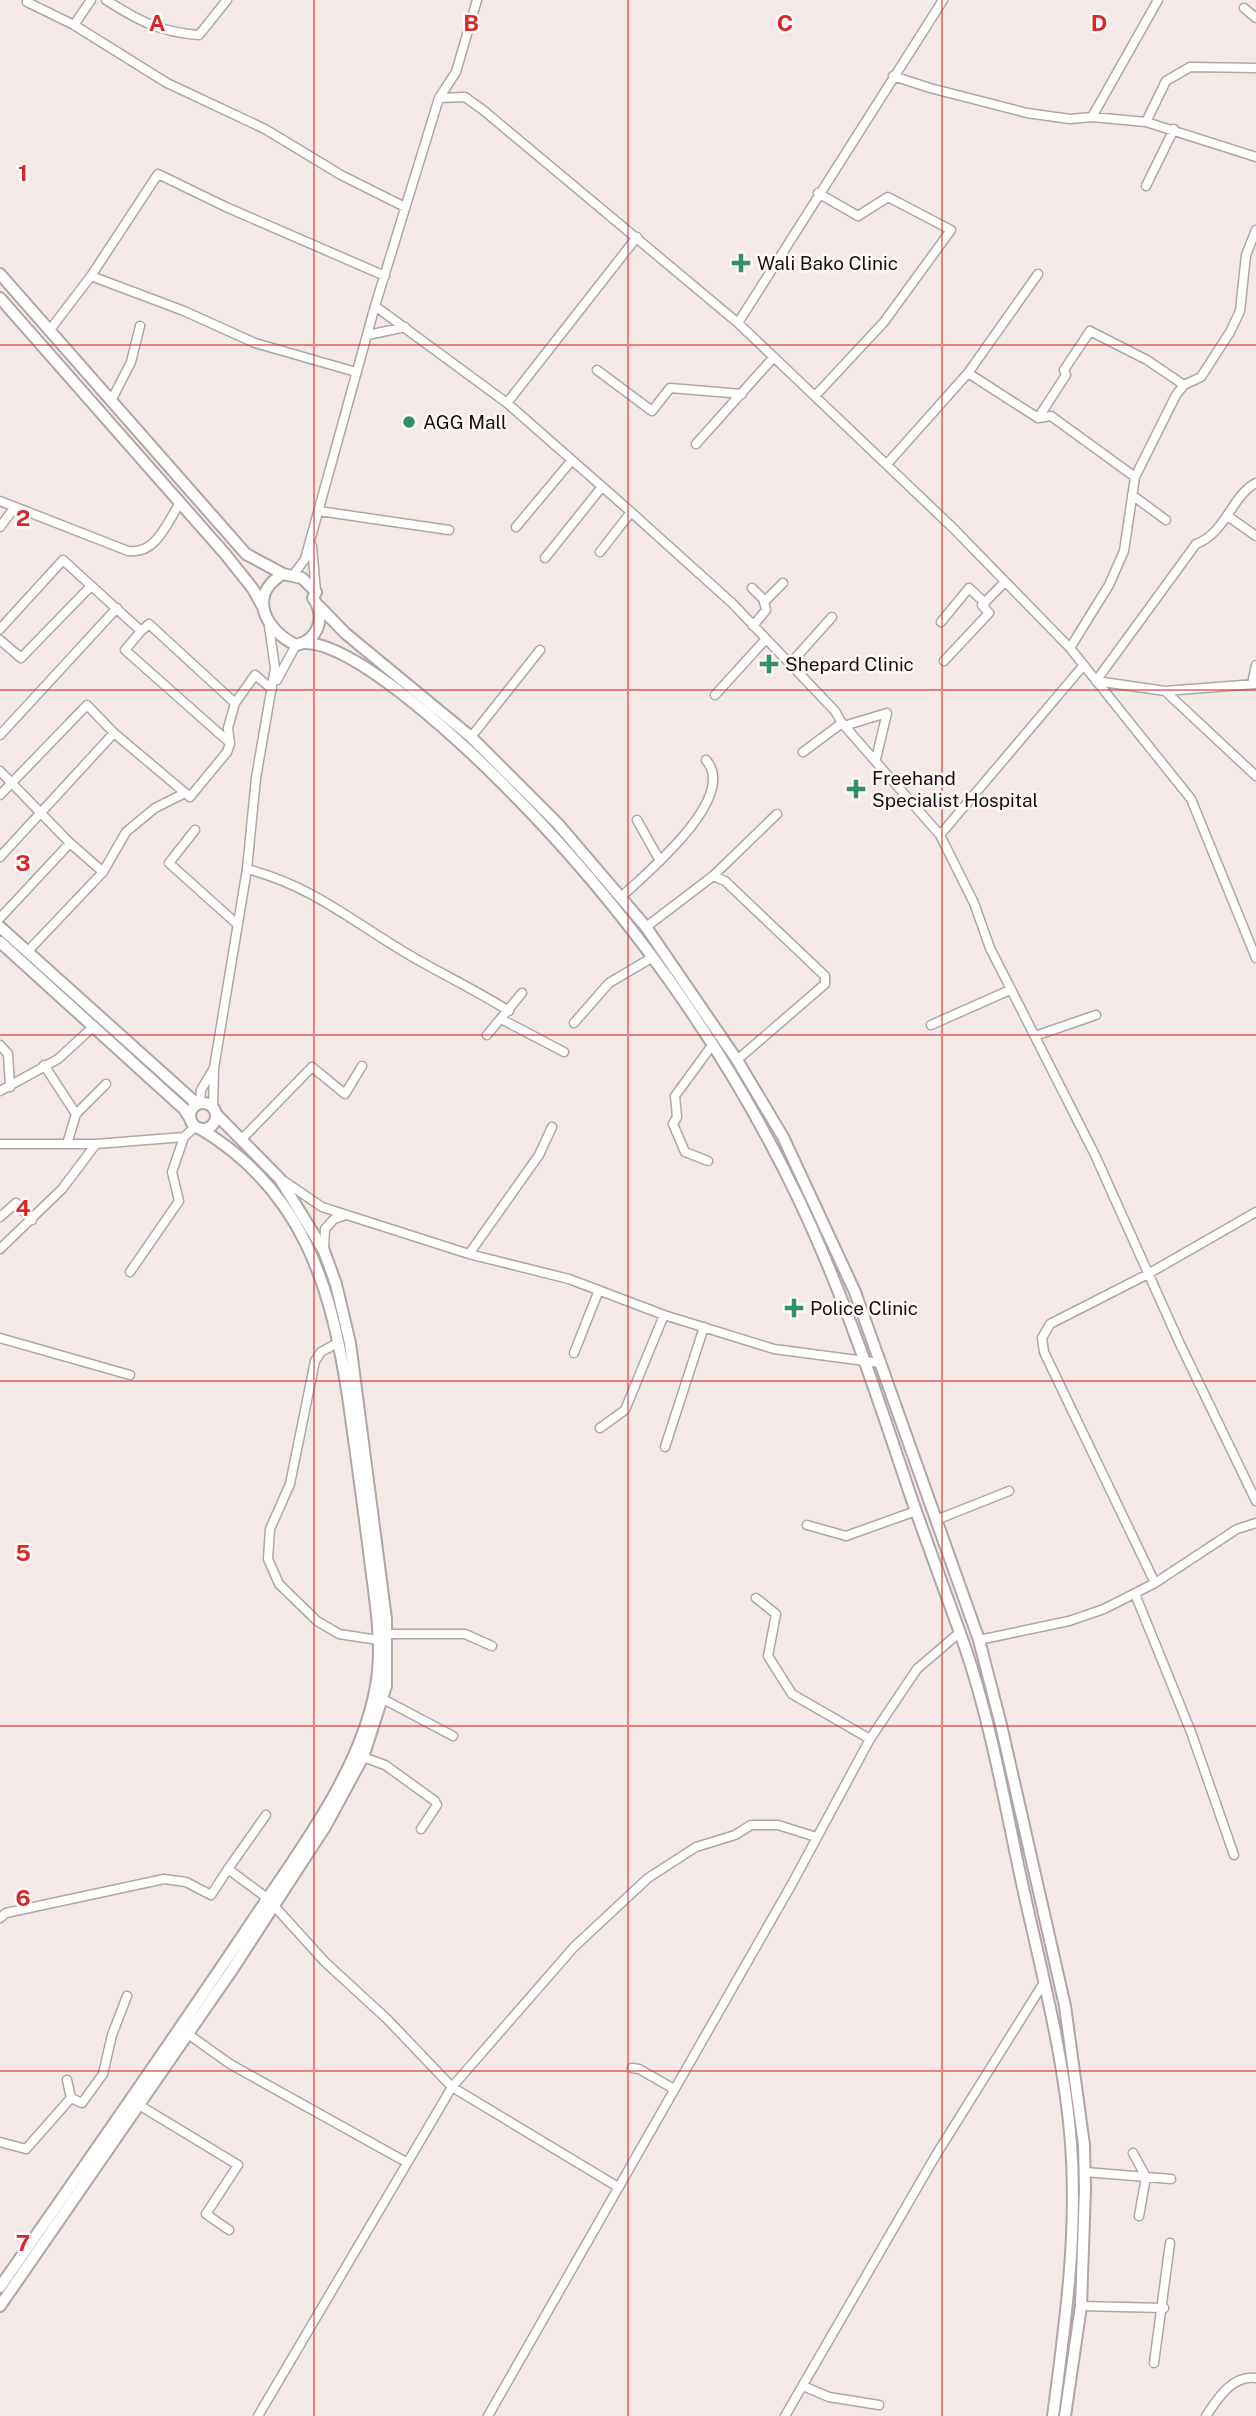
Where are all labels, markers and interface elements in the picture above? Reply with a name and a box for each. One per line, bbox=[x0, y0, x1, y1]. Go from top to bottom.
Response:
text: A bbox=[149, 9, 166, 36]
text: B bbox=[463, 9, 479, 36]
text: C bbox=[777, 9, 793, 36]
text: D bbox=[1091, 9, 1107, 36]
text: 1 bbox=[18, 159, 28, 186]
place label: Wali Bako Clinic bbox=[757, 252, 898, 274]
marker: Wali Bako Clinic bbox=[731, 253, 751, 273]
place label: AGG Mall bbox=[423, 411, 507, 433]
marker: AGG Mall bbox=[401, 414, 417, 430]
text: 2 bbox=[16, 504, 30, 531]
place label: Shepard Clinic bbox=[785, 653, 914, 675]
marker: Shepard Clinic bbox=[759, 654, 779, 674]
place label: Freehand Specialist Hospital bbox=[872, 767, 1038, 811]
marker: Freehand Specialist Hospital bbox=[846, 779, 866, 799]
text: 3 bbox=[15, 849, 31, 876]
text: 4 bbox=[15, 1194, 31, 1221]
place label: Police Clinic bbox=[810, 1297, 918, 1319]
marker: Police Clinic bbox=[784, 1298, 804, 1318]
text: 5 bbox=[15, 1539, 31, 1566]
text: 6 bbox=[15, 1884, 31, 1911]
text: 7 bbox=[16, 2229, 30, 2256]

